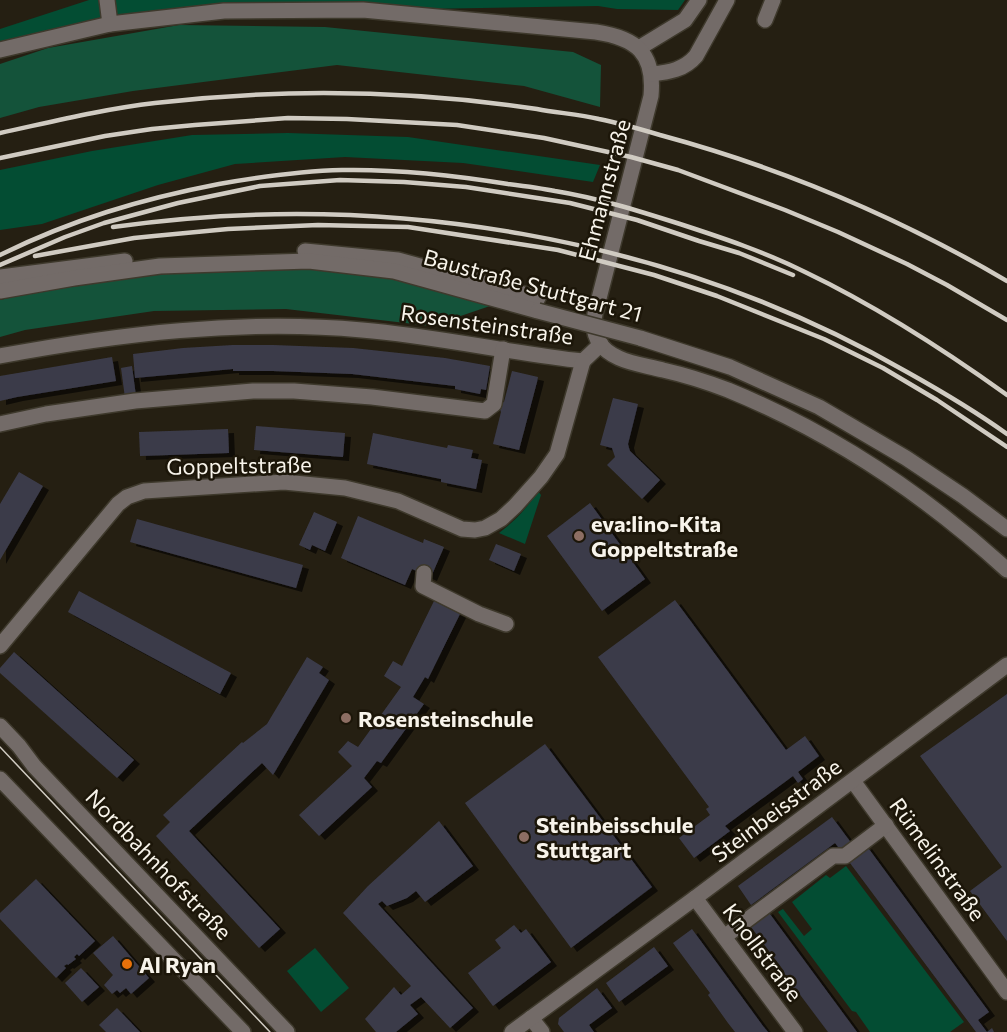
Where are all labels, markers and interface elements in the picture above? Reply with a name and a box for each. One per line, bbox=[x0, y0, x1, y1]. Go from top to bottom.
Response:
street label: Ehmannstraße bbox=[572, 116, 636, 264]
street label: Baustraße Stuttgart 21 bbox=[421, 243, 645, 327]
street label: Rosensteinstraße bbox=[399, 299, 575, 349]
street label: Goppeltstraße bbox=[166, 450, 312, 480]
place label: eva:lino-Kita Goppeltstraße bbox=[591, 510, 738, 562]
marker: eva:lino-Kita Goppeltstraße bbox=[572, 529, 586, 543]
place label: Rosensteinschule bbox=[358, 705, 533, 732]
marker: Rosensteinschule bbox=[339, 711, 353, 725]
street label: Steinbeisstraße bbox=[706, 752, 846, 868]
street label: Nordbahnhofstraße bbox=[80, 783, 238, 945]
street label: Rümelinstraße bbox=[884, 792, 992, 926]
place label: Steinbeisschule Stuttgart bbox=[536, 811, 693, 863]
marker: Steinbeisschule Stuttgart bbox=[517, 830, 531, 844]
street label: Knollstraße bbox=[717, 898, 809, 1006]
place label: Al Ryan bbox=[139, 951, 216, 978]
marker: Al Ryan bbox=[120, 957, 134, 971]

